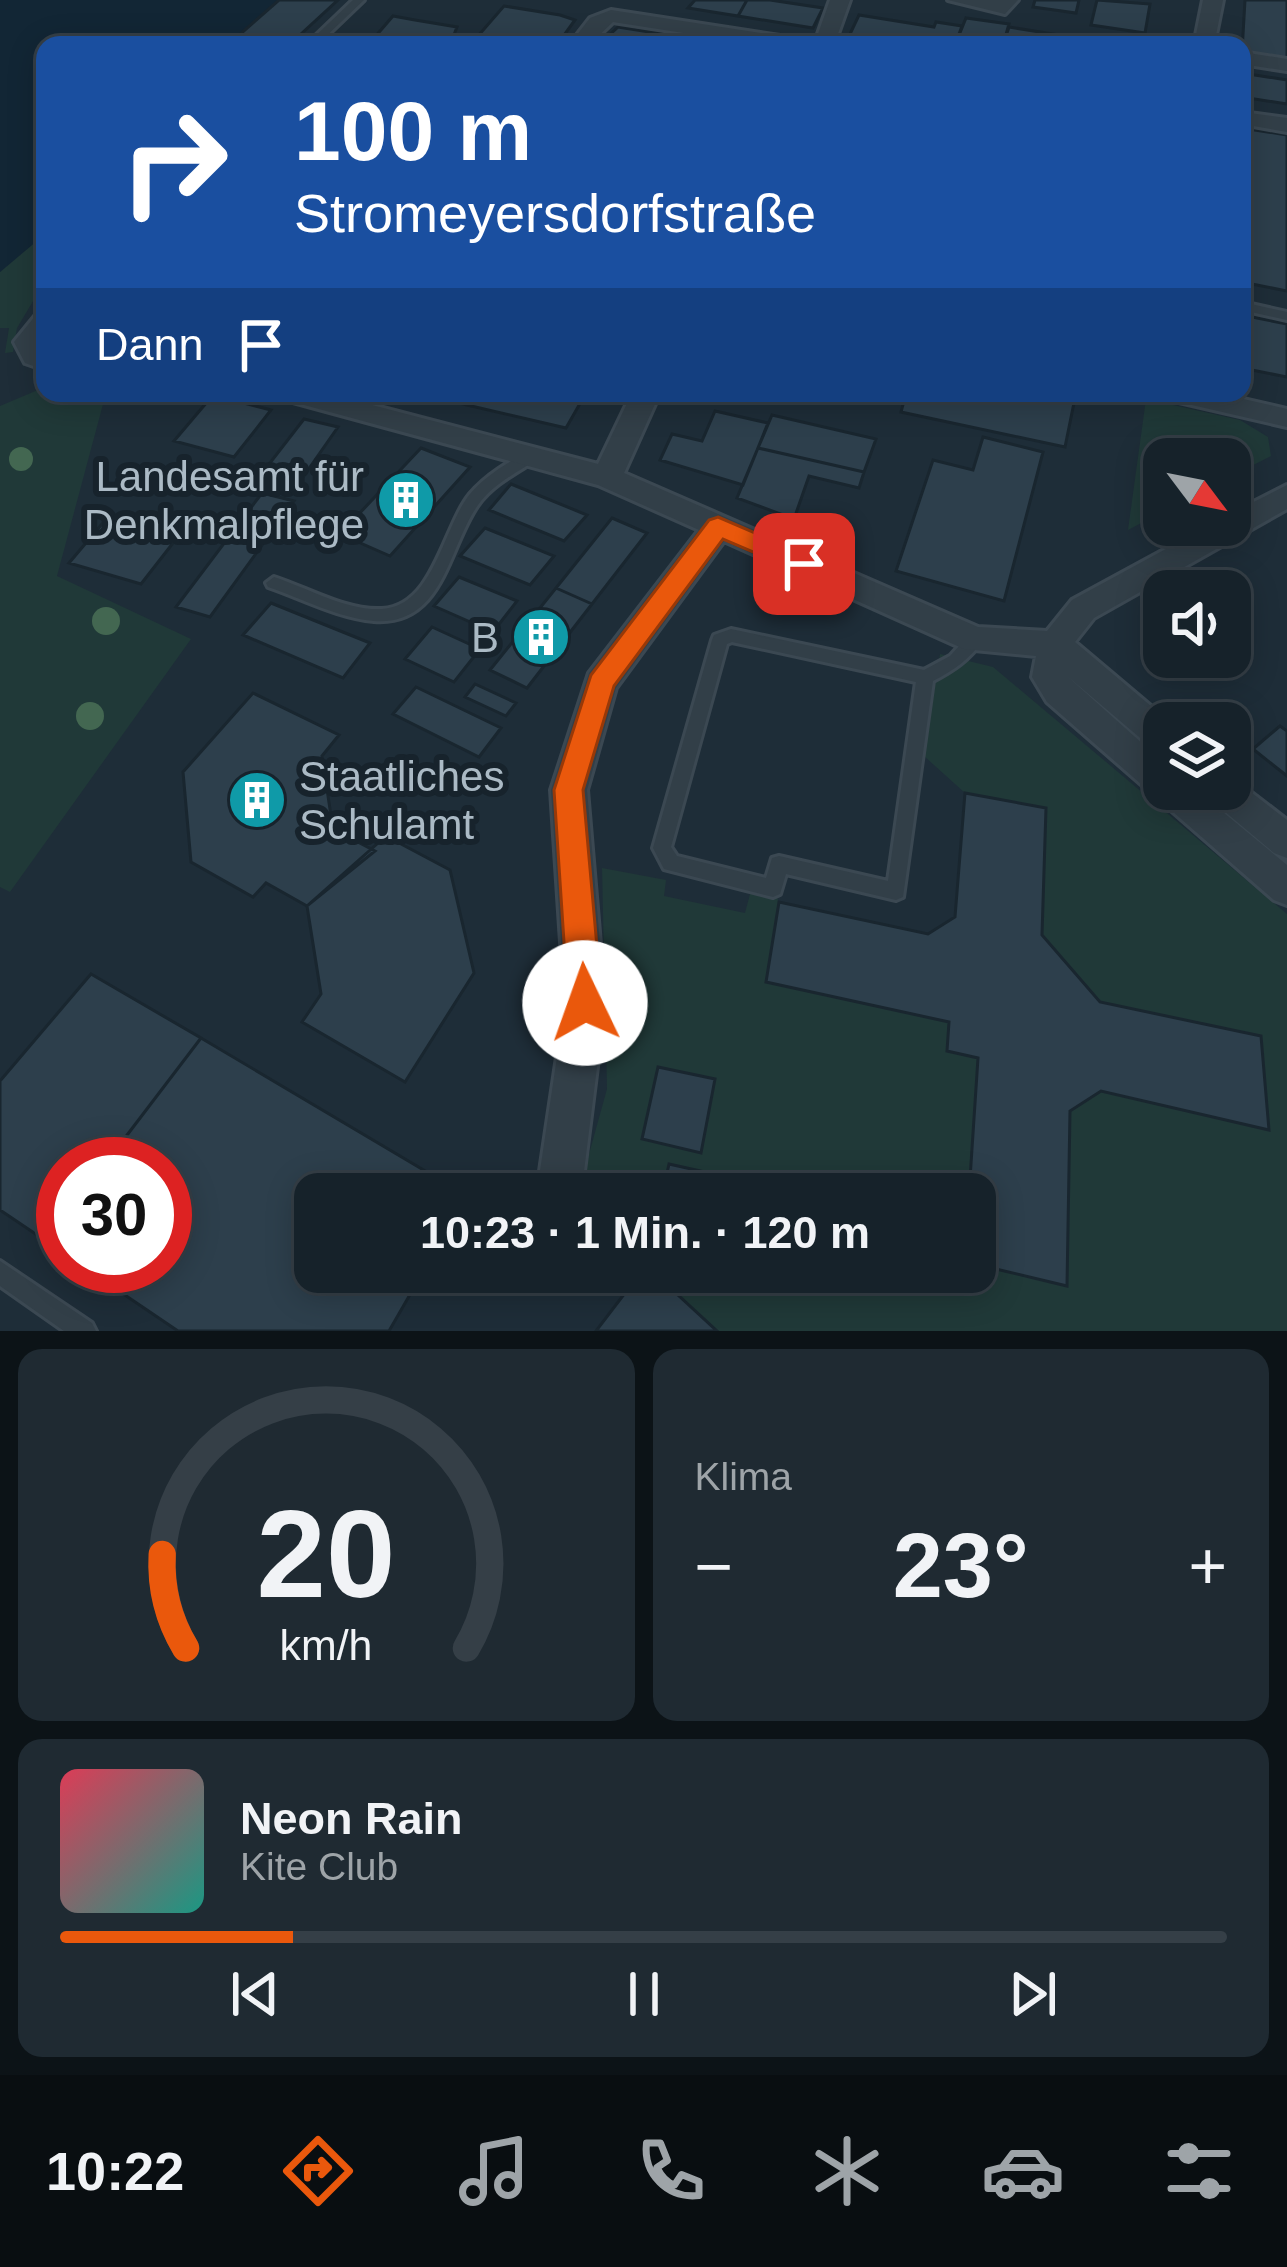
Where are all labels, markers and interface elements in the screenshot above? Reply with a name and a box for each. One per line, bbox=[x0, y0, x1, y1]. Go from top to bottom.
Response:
icon: right bbox=[96, 84, 252, 240]
text: 100 m bbox=[294, 84, 532, 178]
text: Stromeyersdorfstraße bbox=[294, 183, 816, 243]
icon: arrive bbox=[228, 312, 294, 378]
text: Dann bbox=[96, 319, 204, 370]
north arrow bbox=[1143, 438, 1251, 546]
map controls bbox=[1143, 438, 1251, 810]
place label: Landesamt für Denkmalpflege bbox=[84, 453, 364, 548]
building icon: Landesamt für Denkmalpflege bbox=[375, 469, 437, 531]
pin bbox=[753, 513, 855, 615]
icon: arrive bbox=[771, 531, 837, 597]
button: sound bbox=[1143, 570, 1251, 678]
building icon: B bbox=[510, 606, 572, 668]
place label: B bbox=[471, 614, 499, 661]
button: layers bbox=[1143, 702, 1251, 810]
place label: Staatliches Schulamt bbox=[299, 753, 504, 848]
building icon: Staatliches Schulamt bbox=[226, 769, 288, 831]
position arrow bbox=[522, 940, 648, 1066]
speed limit sign: 30 bbox=[36, 1137, 192, 1293]
text: 10:23 · 1 Min. · 120 m bbox=[420, 1207, 870, 1258]
text: Klima bbox=[695, 1455, 792, 1498]
text: 20 bbox=[257, 1484, 396, 1623]
text: 23° bbox=[893, 1516, 1029, 1616]
text: − bbox=[695, 1529, 733, 1603]
text: + bbox=[1188, 1529, 1227, 1603]
text: km/h bbox=[280, 1621, 373, 1669]
text: Neon Rain bbox=[240, 1793, 463, 1844]
text: Kite Club bbox=[240, 1845, 398, 1888]
icon: previous bbox=[222, 1961, 288, 2027]
icon: pause bbox=[611, 1961, 677, 2027]
icon: next bbox=[1000, 1961, 1066, 2027]
icon: directions bbox=[276, 2129, 360, 2213]
icon: music bbox=[452, 2129, 536, 2213]
icon: phone bbox=[629, 2129, 713, 2213]
icon: climate bbox=[805, 2129, 889, 2213]
icon: car bbox=[981, 2129, 1065, 2213]
icon: filters bbox=[1157, 2129, 1241, 2213]
text: 10:22 bbox=[46, 2141, 184, 2201]

